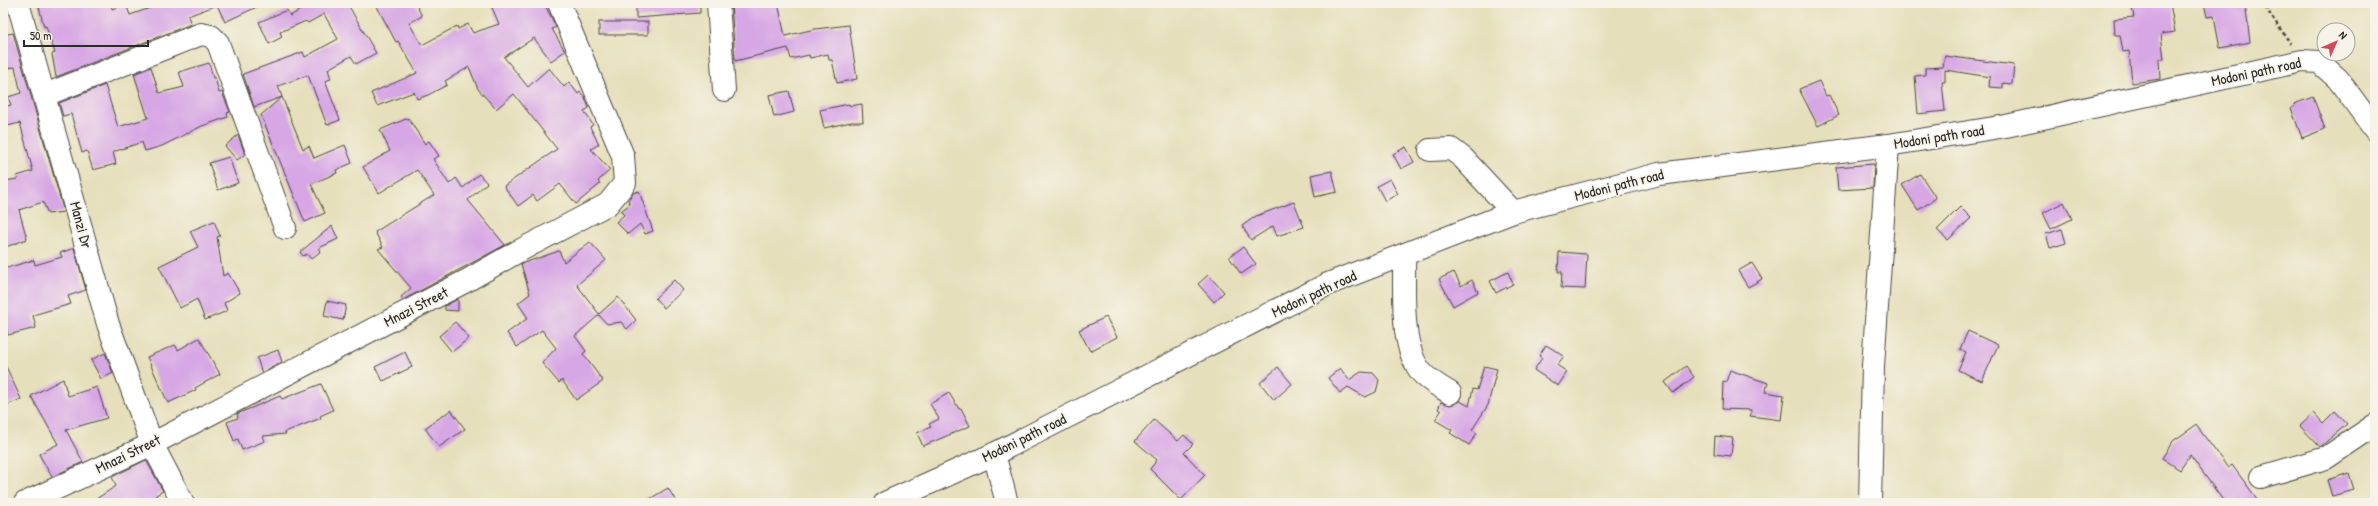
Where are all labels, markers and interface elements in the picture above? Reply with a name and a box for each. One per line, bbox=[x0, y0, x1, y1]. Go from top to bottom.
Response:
scale bar bbox=[24, 22, 148, 48]
north arrow bbox=[2316, 22, 2356, 62]
text: 50 m bbox=[30, 27, 51, 44]
text: N bbox=[2336, 28, 2350, 42]
street label: Modoni path road bbox=[2209, 52, 2303, 91]
street label: Modoni path road bbox=[1892, 119, 1986, 154]
street label: Modoni path road bbox=[1572, 163, 1666, 206]
street label: Manzi Dr bbox=[65, 199, 98, 251]
street label: Modoni path road bbox=[1268, 265, 1360, 322]
street label: Mnazi Street bbox=[380, 281, 452, 332]
street label: Modoni path road bbox=[978, 408, 1070, 467]
street label: Mnazi Street bbox=[92, 428, 164, 478]

